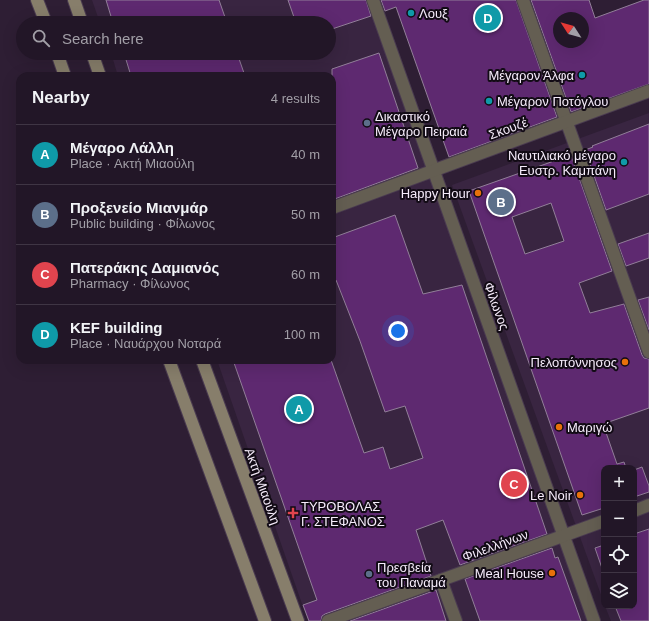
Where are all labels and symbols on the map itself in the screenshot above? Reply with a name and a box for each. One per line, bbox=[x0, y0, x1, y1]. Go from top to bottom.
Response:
pin: D bbox=[475, 3, 501, 33]
place label: Λουξ bbox=[419, 6, 448, 21]
marker: Λουξ bbox=[406, 8, 416, 18]
north arrow bbox=[553, 12, 589, 48]
place label: Μέγαρον Άλφα bbox=[488, 68, 574, 83]
marker: Μέγαρον Άλφα bbox=[577, 70, 587, 80]
place label: Μέγαρον Ποτόγλου bbox=[497, 94, 608, 109]
marker: Μέγαρον Ποτόγλου bbox=[484, 96, 494, 106]
place label: Δικαστικό Μέγαρο Πειραιά bbox=[375, 109, 468, 139]
street label: Σκουζέ bbox=[487, 114, 530, 142]
marker: Δικαστικό Μέγαρο Πειραιά bbox=[362, 118, 372, 128]
place label: Ναυτιλιακό μέγαρο Ευστρ. Καμπάνη bbox=[508, 148, 616, 178]
marker: Ναυτιλιακό μέγαρο Ευστρ. Καμπάνη bbox=[619, 157, 629, 167]
place label: Happy Hour bbox=[401, 186, 471, 201]
pin: B bbox=[488, 187, 514, 217]
marker: Happy Hour bbox=[473, 188, 483, 198]
street label: Φίλωνος bbox=[481, 280, 512, 332]
your location bbox=[388, 321, 408, 341]
place label: Πελοπόννησος bbox=[531, 355, 617, 370]
marker: Πελοπόννησος bbox=[620, 357, 630, 367]
pin: A bbox=[286, 394, 312, 424]
place label: Μαριγώ bbox=[567, 420, 612, 435]
marker: Μαριγώ bbox=[554, 422, 564, 432]
street label: Ακτή Μιαούλη bbox=[242, 446, 283, 527]
pin: C bbox=[501, 469, 527, 499]
place label: Le Noir bbox=[530, 488, 573, 503]
marker: Le Noir bbox=[575, 490, 585, 500]
place label: ΤΥΡΟΒΟΛΑΣ Γ. ΣΤΕΦΑΝΟΣ bbox=[301, 499, 385, 529]
marker: ΤΥΡΟΒΟΛΑΣ Γ. ΣΤΕΦΑΝΟΣ bbox=[288, 508, 298, 518]
street label: Φιλελλήνων bbox=[460, 527, 530, 564]
place label: Πρεσβεία του Παναμά bbox=[377, 560, 446, 590]
place label: Meal House bbox=[475, 566, 544, 581]
marker: Meal House bbox=[547, 568, 557, 578]
marker: Πρεσβεία του Παναμά bbox=[364, 569, 374, 579]

